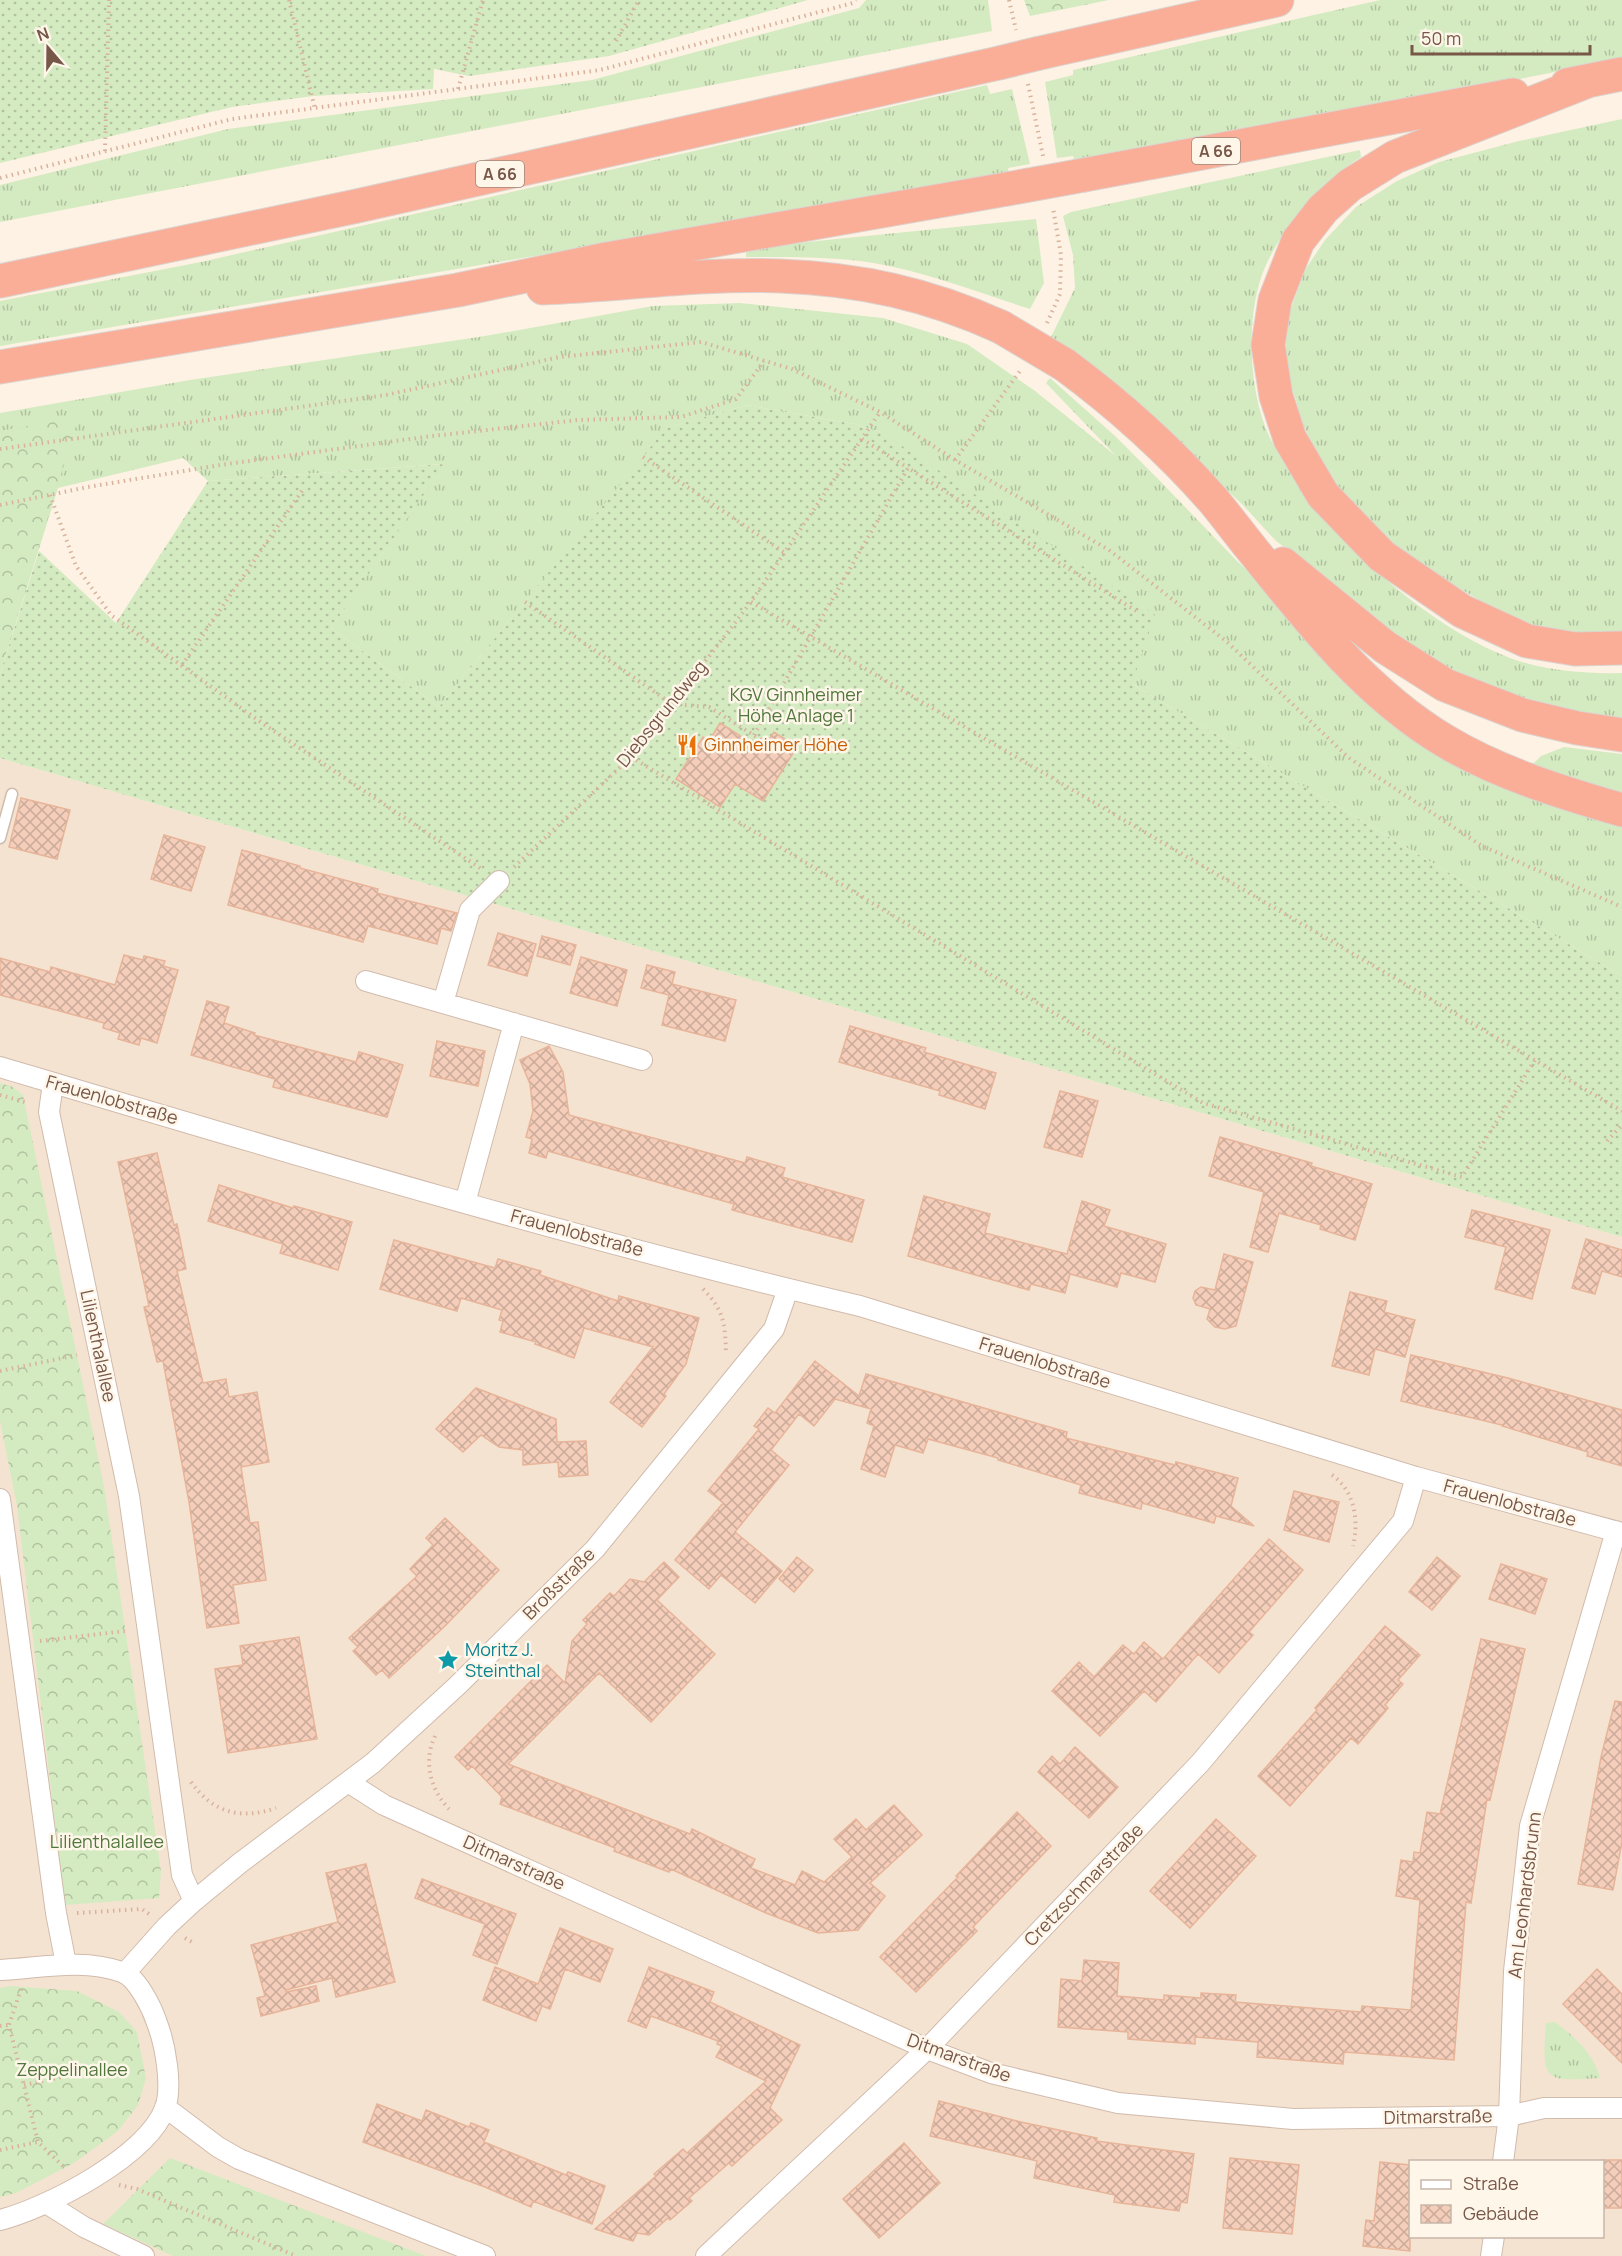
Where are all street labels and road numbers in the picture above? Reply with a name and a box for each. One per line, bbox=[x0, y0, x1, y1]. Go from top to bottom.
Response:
road number: A 66 bbox=[1192, 138, 1240, 164]
road number: A 66 bbox=[476, 161, 524, 187]
street label: Diebsgrundweg bbox=[611, 655, 712, 772]
street label: Frauenlobstraße bbox=[43, 1069, 181, 1129]
street label: Frauenlobstraße bbox=[508, 1203, 646, 1261]
street label: Lilienthalallee bbox=[75, 1287, 123, 1404]
street label: Frauenlobstraße bbox=[977, 1331, 1114, 1393]
street label: Frauenlobstraße bbox=[1441, 1473, 1579, 1531]
street label: Broßstraße bbox=[517, 1542, 600, 1625]
street label: Am Leonhardsbrunn bbox=[1502, 1810, 1546, 1980]
street label: Cretzschmarstraße bbox=[1018, 1818, 1148, 1951]
street label: Ditmarstraße bbox=[460, 1829, 569, 1895]
street label: Ditmarstraße bbox=[904, 2027, 1015, 2087]
street label: Ditmarstraße bbox=[1383, 2103, 1493, 2129]

